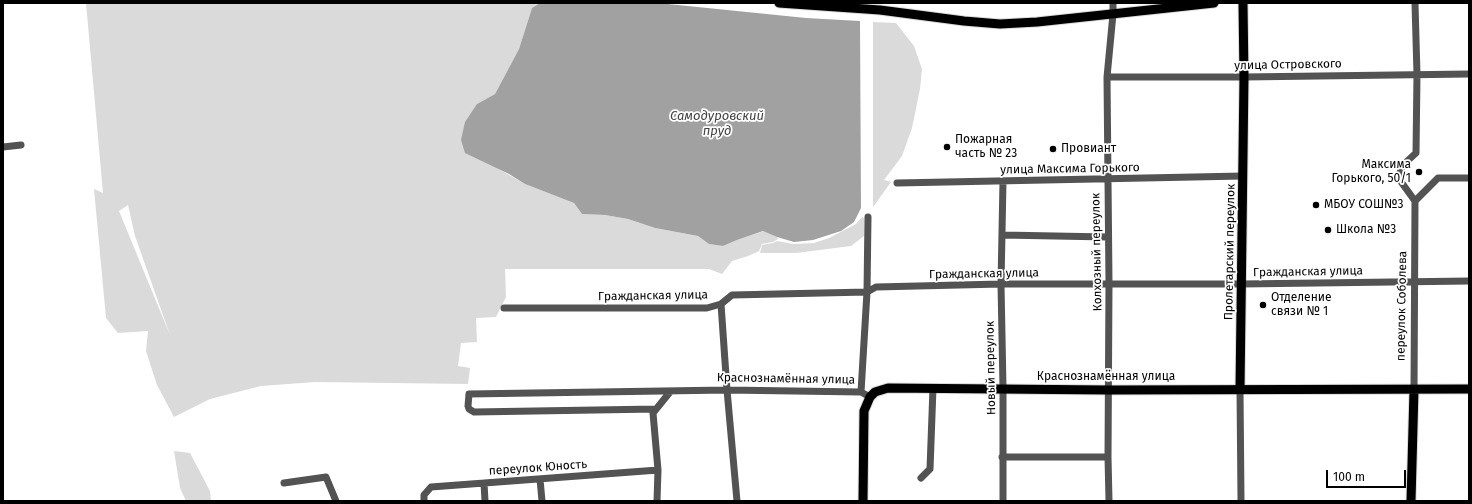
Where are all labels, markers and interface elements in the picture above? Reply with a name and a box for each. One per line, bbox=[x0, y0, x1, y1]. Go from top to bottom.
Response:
street label: улица Островского bbox=[1234, 57, 1342, 73]
water label: Самодуровский пруд bbox=[670, 108, 764, 139]
place label: Пожарная часть № 23 bbox=[955, 133, 1017, 161]
marker: Пожарная часть № 23 bbox=[942, 142, 952, 152]
place label: Провиант bbox=[1061, 142, 1116, 156]
marker: Провиант bbox=[1048, 144, 1058, 154]
place label: Максима Горького, 50/1 bbox=[1331, 158, 1411, 186]
street label: улица Максима Горького bbox=[1000, 161, 1140, 177]
marker: Максима Горького, 50/1 bbox=[1414, 167, 1424, 177]
street label: Пролетарский переулок bbox=[1222, 184, 1238, 320]
street label: Колхозный переулок bbox=[1089, 193, 1105, 311]
place label: МБОУ СОШ№3 bbox=[1324, 198, 1403, 212]
marker: МБОУ СОШ№3 bbox=[1311, 200, 1321, 210]
place label: Школа №3 bbox=[1336, 223, 1396, 237]
marker: Школа №3 bbox=[1323, 225, 1333, 235]
street label: переулок Соболева bbox=[1394, 251, 1410, 361]
street label: Гражданская улица bbox=[1253, 264, 1363, 280]
street label: Гражданская улица bbox=[929, 266, 1039, 282]
street label: Гражданская улица bbox=[598, 288, 708, 304]
place label: Отделение связи № 1 bbox=[1271, 291, 1332, 319]
marker: Отделение связи № 1 bbox=[1258, 300, 1268, 310]
street label: Новый переулок bbox=[983, 321, 999, 415]
street label: Краснознамённая улица bbox=[1037, 370, 1175, 384]
street label: Краснознамённая улица bbox=[717, 371, 855, 387]
street label: переулок Юность bbox=[488, 457, 588, 479]
scale bar bbox=[1328, 462, 1408, 488]
text: 100 m bbox=[1333, 470, 1365, 484]

